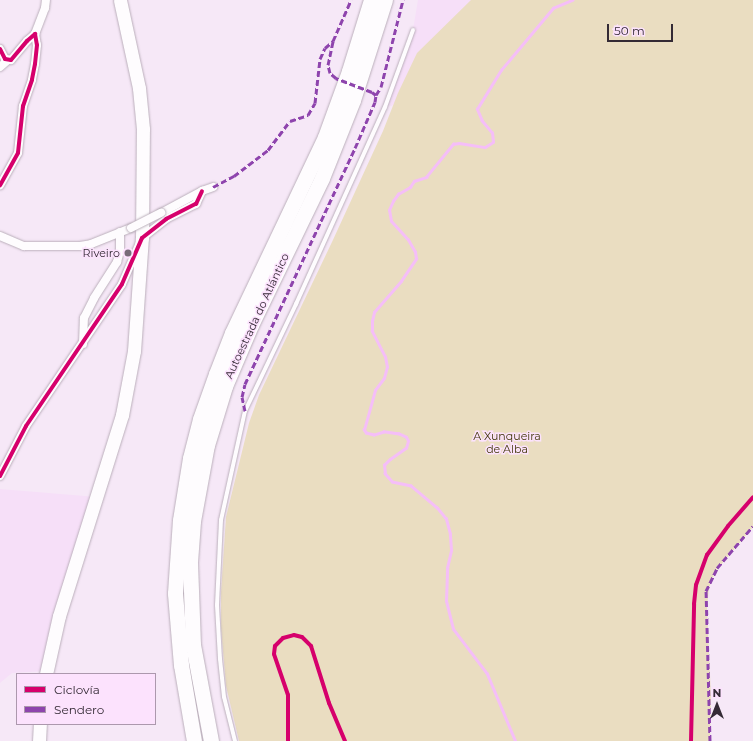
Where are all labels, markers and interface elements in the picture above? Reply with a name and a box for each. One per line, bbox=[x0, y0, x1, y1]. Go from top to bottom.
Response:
scale bar bbox=[609, 16, 675, 42]
text: 50 m bbox=[614, 23, 645, 38]
place label: Riveiro bbox=[83, 246, 120, 260]
marker: Riveiro bbox=[123, 248, 133, 258]
street label: Autoestrada do Atlántico bbox=[222, 251, 292, 381]
park label: A Xunqueira de Alba bbox=[473, 430, 541, 456]
legend bbox=[16, 673, 156, 725]
text: Ciclovía bbox=[54, 682, 100, 697]
north arrow bbox=[697, 685, 737, 725]
text: N bbox=[713, 686, 721, 700]
text: Sendero bbox=[54, 702, 104, 717]

